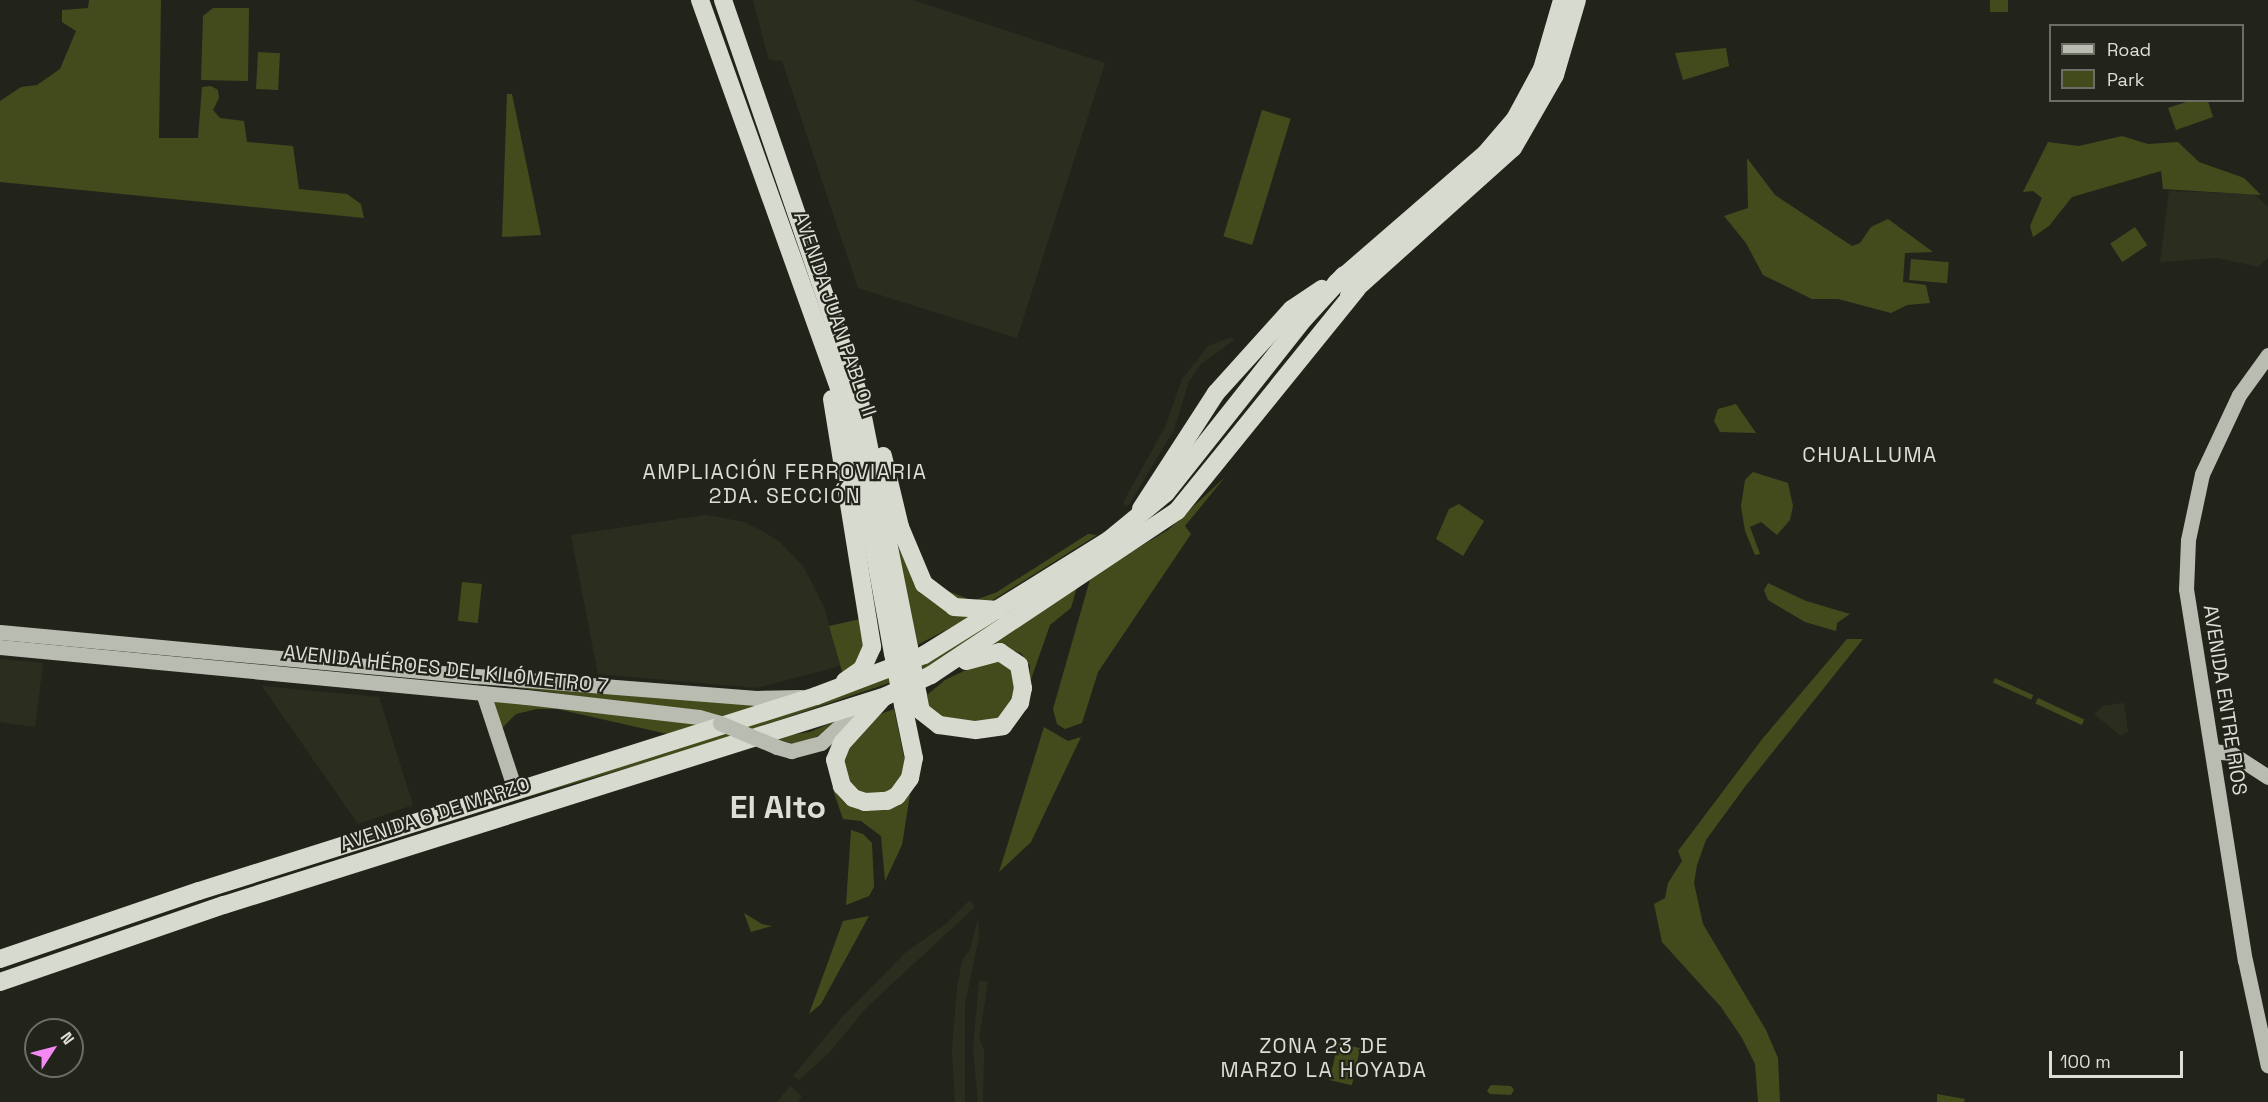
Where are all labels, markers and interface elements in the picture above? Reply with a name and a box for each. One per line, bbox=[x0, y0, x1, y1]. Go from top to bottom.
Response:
legend bbox=[2049, 24, 2244, 102]
text: Road bbox=[2107, 38, 2151, 61]
text: Park bbox=[2107, 68, 2144, 91]
street label: AVENIDA JUAN PABLO II bbox=[789, 208, 881, 420]
district label: CHUALLUMA bbox=[1802, 442, 1938, 468]
district label: AMPLIACIÓN FERROVIARIA 2DA. SECCIÓN bbox=[643, 459, 927, 509]
street label: AVENIDA ENTRE RIOS bbox=[2198, 603, 2252, 797]
street label: AVENIDA HÉROES DEL KILÓMETRO 7 bbox=[282, 640, 610, 698]
street label: AVENIDA 6 DE MARZO bbox=[337, 772, 533, 856]
district label: El Alto bbox=[730, 788, 826, 826]
north arrow bbox=[24, 1018, 84, 1078]
text: N bbox=[56, 1028, 79, 1049]
district label: ZONA 23 DE MARZO LA HOYADA bbox=[1220, 1033, 1428, 1083]
scale bar bbox=[2052, 1039, 2186, 1077]
text: 100 m bbox=[2060, 1050, 2111, 1073]

